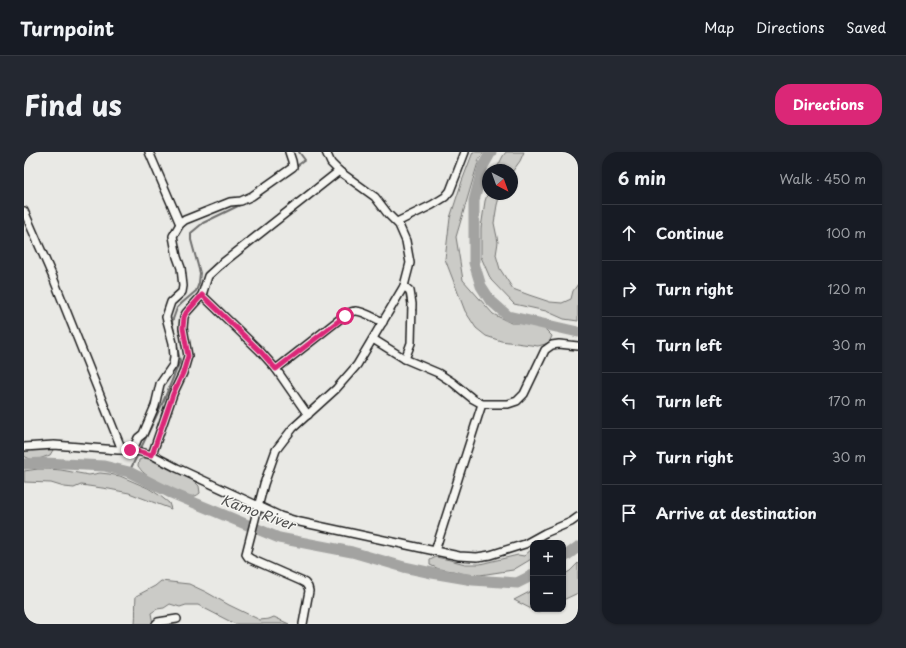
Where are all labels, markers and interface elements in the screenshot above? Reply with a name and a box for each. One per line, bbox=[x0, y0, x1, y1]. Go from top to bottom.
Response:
text: Turnpoint bbox=[20, 14, 114, 42]
text: Map bbox=[704, 17, 734, 38]
text: Directions bbox=[756, 17, 824, 38]
text: Saved bbox=[846, 17, 886, 38]
text: Find us bbox=[24, 83, 122, 126]
button: Directions bbox=[775, 84, 882, 125]
north arrow bbox=[482, 164, 518, 200]
text: 6 min bbox=[618, 165, 666, 191]
text: Walk · 450 m bbox=[780, 169, 866, 188]
text: Continue bbox=[656, 221, 724, 244]
icon: ahead bbox=[618, 222, 640, 244]
text: 100 m bbox=[826, 223, 866, 242]
text: Turn right bbox=[656, 277, 733, 300]
icon: right bbox=[618, 278, 640, 300]
text: 120 m bbox=[827, 279, 866, 298]
route start bbox=[336, 307, 354, 325]
text: Turn left bbox=[656, 333, 722, 356]
icon: left bbox=[618, 334, 640, 356]
text: 30 m bbox=[832, 335, 866, 354]
text: Turn left bbox=[656, 389, 722, 412]
icon: left bbox=[618, 390, 640, 412]
text: 170 m bbox=[828, 391, 866, 410]
route end bbox=[121, 441, 139, 459]
text: Turn right bbox=[656, 445, 733, 468]
icon: right bbox=[618, 446, 640, 468]
text: 30 m bbox=[832, 447, 866, 466]
water label: Kamo River bbox=[218, 489, 299, 536]
text: Arrive at destination bbox=[656, 501, 817, 524]
icon: arrive bbox=[618, 502, 640, 524]
map controls bbox=[530, 540, 566, 612]
button: + bbox=[530, 540, 566, 576]
button: − bbox=[530, 576, 566, 612]

